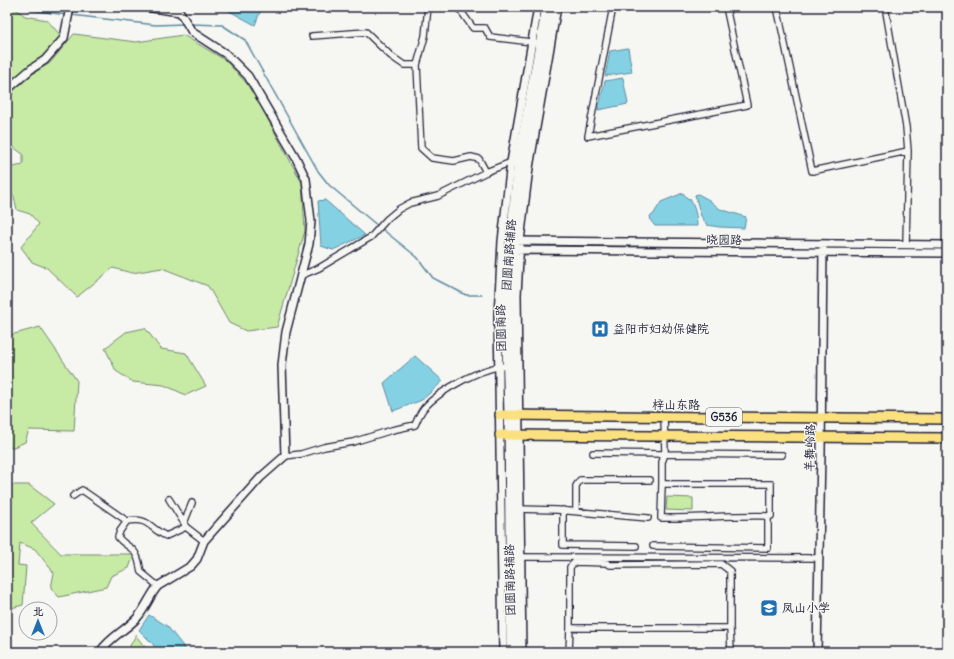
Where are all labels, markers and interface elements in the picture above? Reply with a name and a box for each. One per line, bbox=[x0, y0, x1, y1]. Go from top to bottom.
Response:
street label: 团圆南路辅路 bbox=[499, 219, 518, 291]
street label: 晓园路 bbox=[706, 232, 742, 247]
street label: 团圆南路 bbox=[493, 304, 508, 352]
hospital icon: 益阳市妇幼保健院 bbox=[590, 319, 610, 339]
place label: 益阳市妇幼保健院 bbox=[613, 321, 709, 336]
street label: 梓山东路 bbox=[652, 397, 700, 412]
road number: G536 bbox=[706, 408, 742, 426]
street label: 羊舞岭路 bbox=[802, 424, 817, 472]
street label: 团圆南路辅路 bbox=[501, 544, 518, 616]
school or university icon: 凤山小学 bbox=[759, 598, 779, 618]
place label: 凤山小学 bbox=[782, 600, 830, 615]
north arrow bbox=[18, 601, 58, 641]
text: 北 bbox=[33, 604, 44, 618]

